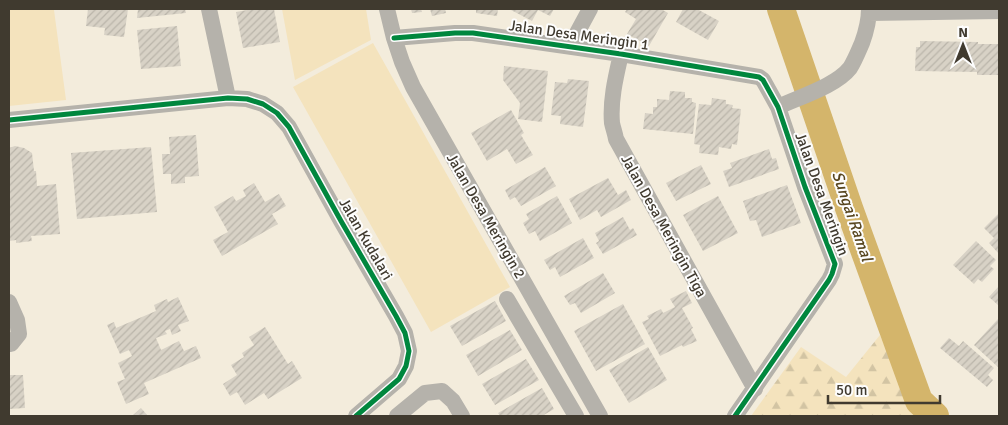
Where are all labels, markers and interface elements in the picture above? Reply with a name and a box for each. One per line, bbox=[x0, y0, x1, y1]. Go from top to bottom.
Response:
street label: Jalan Desa Meringin 1 bbox=[508, 16, 650, 54]
north arrow bbox=[938, 20, 988, 70]
text: N bbox=[958, 24, 968, 41]
street label: Jalan Desa Meringin bbox=[791, 130, 853, 258]
street label: Jalan Desa Meringin 2 bbox=[443, 150, 529, 282]
street label: Jalan Desa Meringin Tiga bbox=[617, 152, 711, 300]
water label: Sungai Ramal bbox=[827, 169, 877, 265]
street label: Jalan Kudalari bbox=[335, 195, 397, 283]
scale bar bbox=[828, 372, 940, 404]
text: 50 m bbox=[836, 381, 867, 399]

